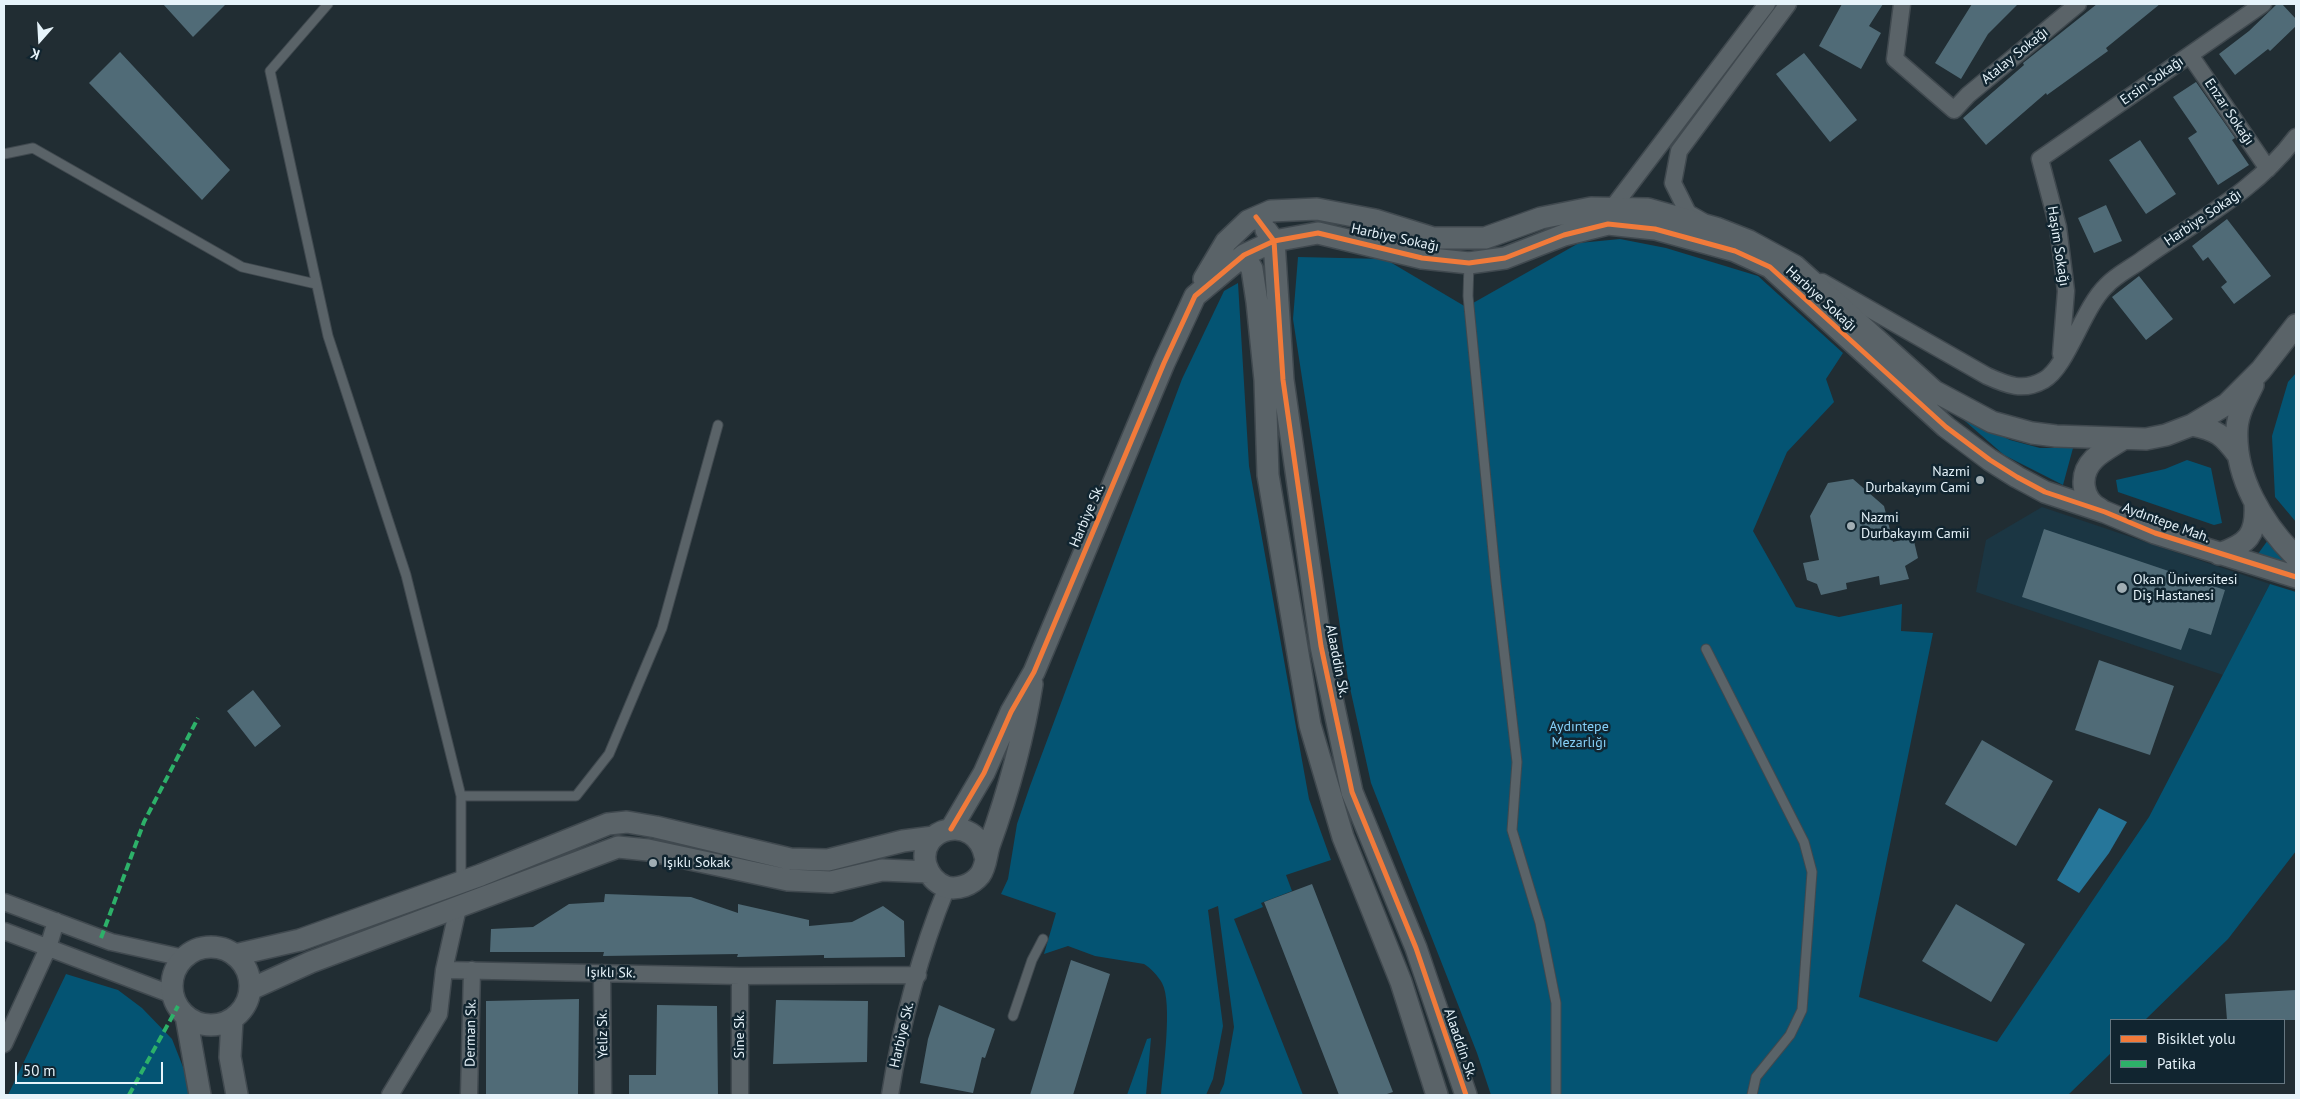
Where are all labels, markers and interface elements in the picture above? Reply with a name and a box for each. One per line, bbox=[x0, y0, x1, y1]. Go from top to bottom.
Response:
north arrow bbox=[15, 15, 65, 65]
street label: Atalay Sokağı bbox=[1978, 24, 2052, 88]
text: K bbox=[28, 44, 42, 64]
street label: Ersin Sokağı bbox=[2117, 53, 2187, 109]
street label: Enzar Sokağı bbox=[2201, 76, 2257, 148]
street label: Harbiye Sokağı bbox=[2161, 186, 2245, 250]
street label: Haşim Sokağı bbox=[2043, 205, 2073, 287]
street label: Harbiye Sokağı bbox=[1349, 220, 1441, 256]
street label: Harbiye Sokağı bbox=[1782, 263, 1860, 335]
place label: Nazmi Durbakayım Cami bbox=[1865, 464, 1970, 497]
marker: Nazmi Durbakayım Cami bbox=[1974, 474, 1986, 486]
street label: Harbiye Sk. bbox=[1066, 482, 1108, 550]
street label: Aydıntepe Mah. bbox=[2120, 499, 2212, 547]
place label: Nazmi Durbakayım Camii bbox=[1861, 510, 1970, 542]
marker: Nazmi Durbakayım Camii bbox=[1845, 520, 1857, 532]
place label: Okan Üniversitesi Diş Hastanesi bbox=[2133, 572, 2238, 604]
marker: Okan Üniversitesi Diş Hastanesi bbox=[2115, 581, 2129, 595]
street label: Alaaddin Sk. bbox=[1322, 623, 1352, 699]
park label: Aydıntepe Mezarlığı bbox=[1549, 719, 1609, 752]
place label: Işıklı Sokak bbox=[663, 855, 730, 871]
marker: Işıklı Sokak bbox=[647, 857, 659, 869]
street label: Işıklı Sk. bbox=[586, 964, 636, 982]
street label: Derman Sk. bbox=[462, 999, 480, 1067]
street label: Harbiye Sk. bbox=[886, 1001, 918, 1069]
street label: Alaaddin Sk. bbox=[1440, 1007, 1480, 1081]
street label: Yeliz Sk. bbox=[594, 1010, 612, 1058]
street label: Sine Sk. bbox=[732, 1012, 748, 1058]
legend bbox=[2110, 1019, 2285, 1084]
text: Bisiklet yolu bbox=[2157, 1029, 2236, 1048]
scale bar bbox=[18, 1052, 165, 1084]
text: Patika bbox=[2157, 1054, 2196, 1073]
text: 50 m bbox=[23, 1061, 56, 1080]

